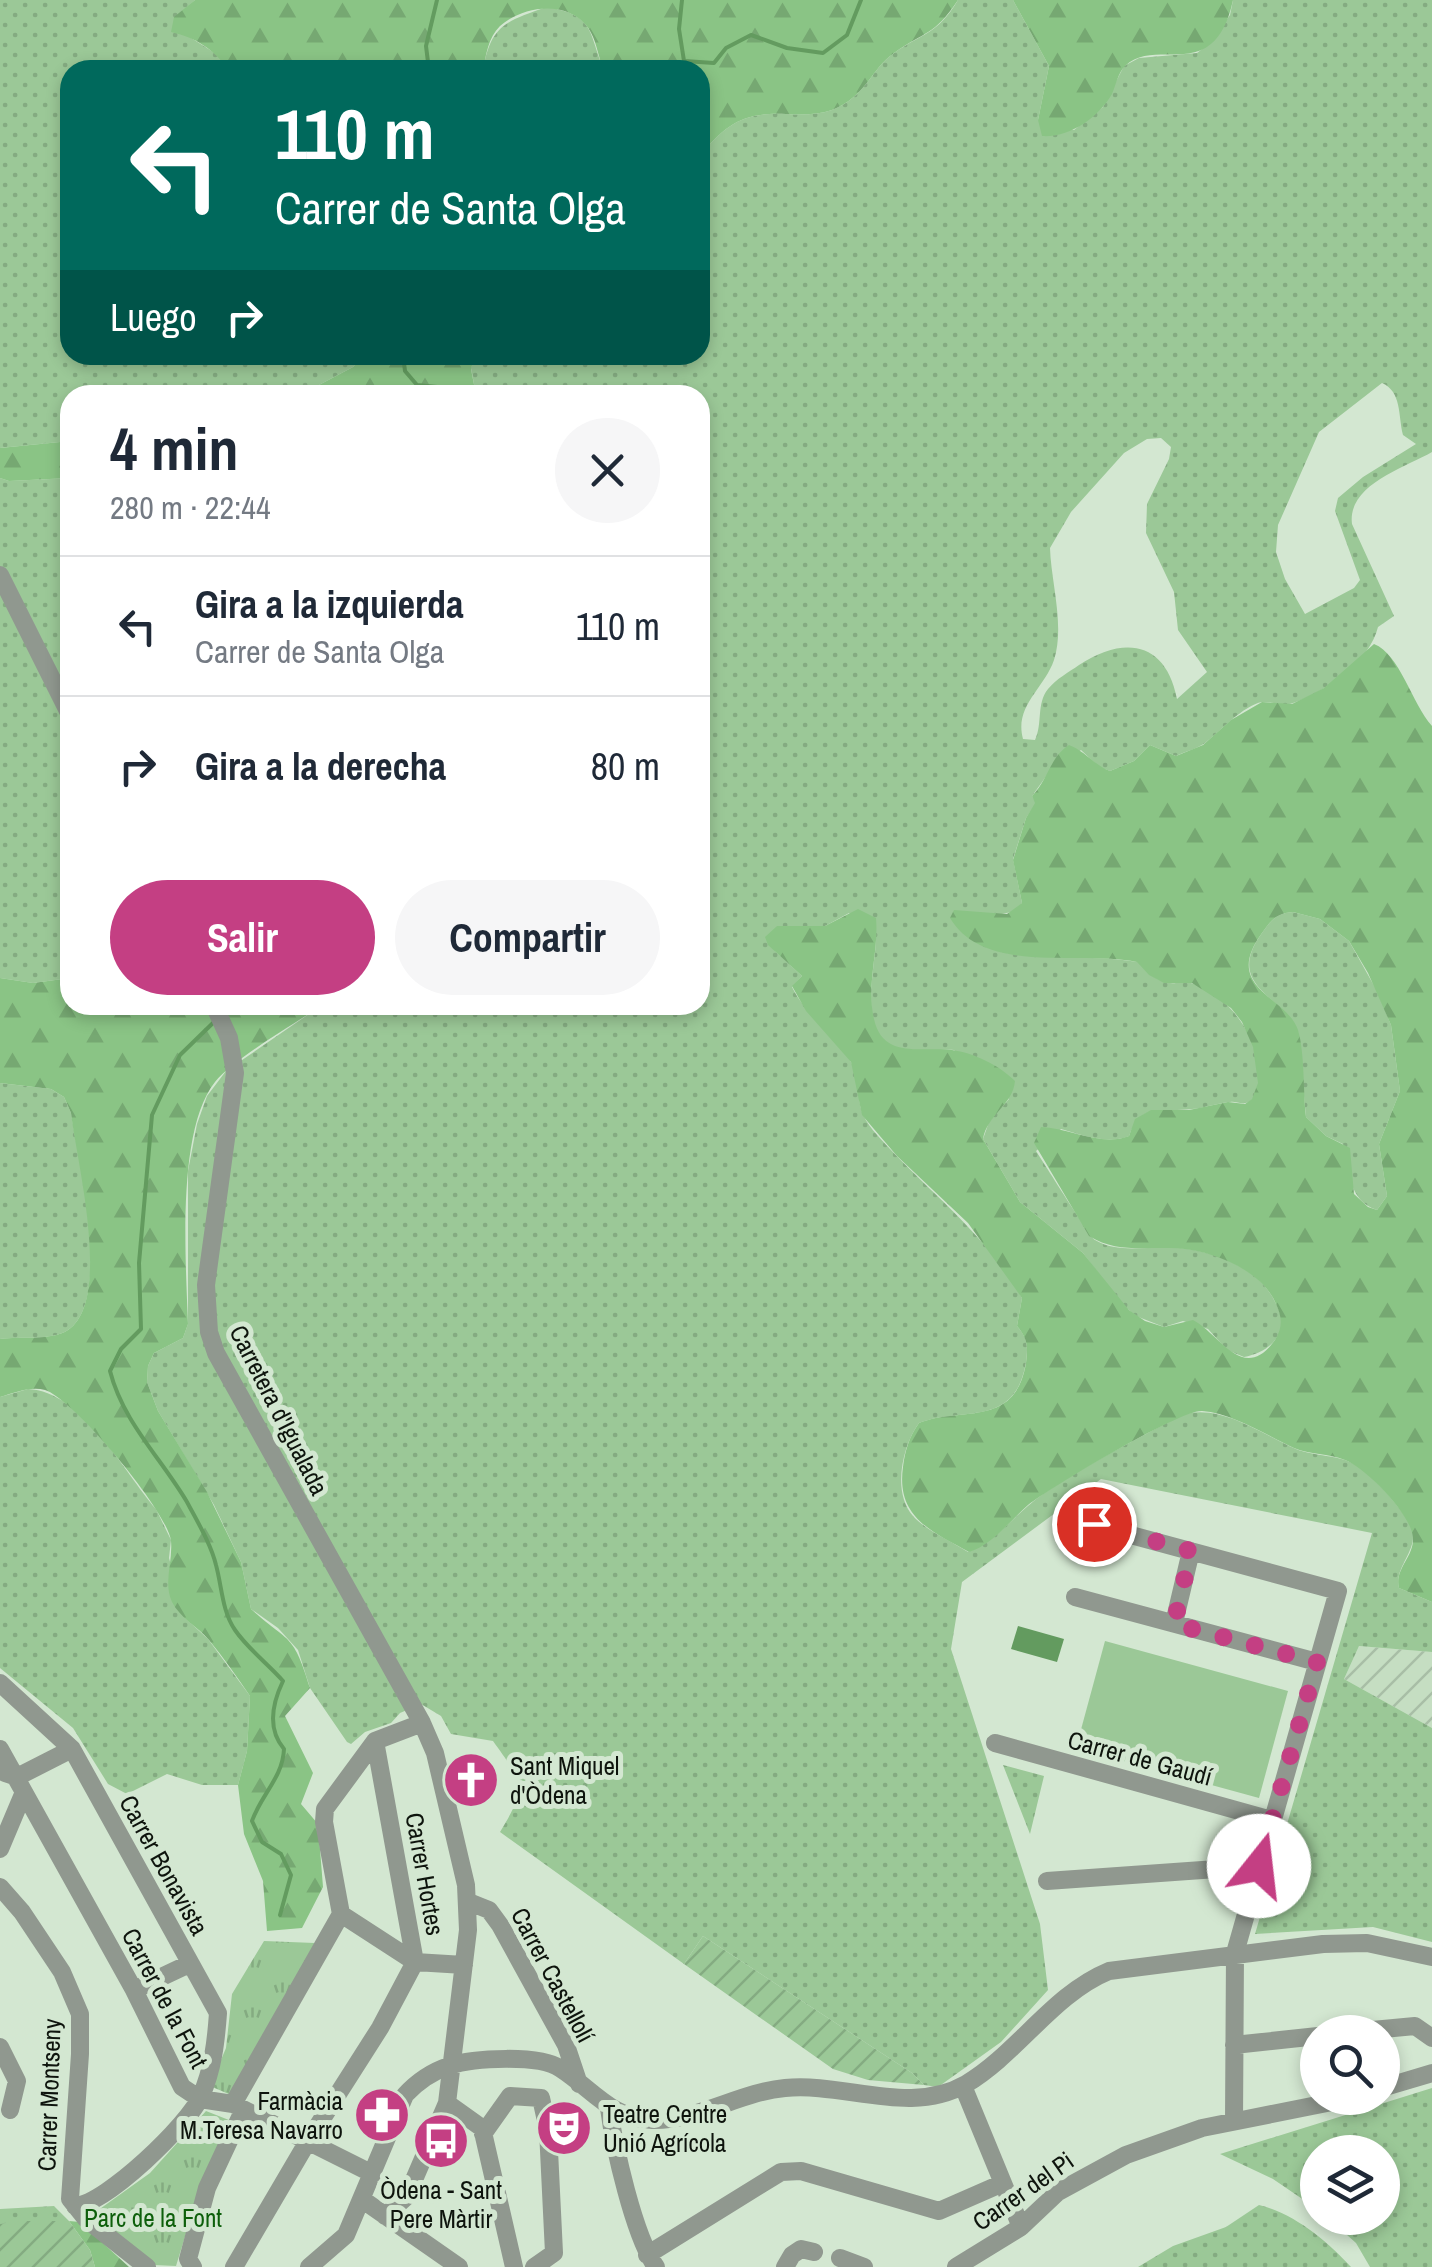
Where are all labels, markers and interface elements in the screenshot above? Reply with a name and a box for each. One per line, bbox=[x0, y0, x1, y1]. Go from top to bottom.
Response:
text: 110 m bbox=[275, 87, 435, 181]
icon: left bbox=[110, 100, 240, 230]
text: Carrer de Santa Olga bbox=[275, 177, 626, 238]
icon: right bbox=[217, 290, 272, 345]
text: Luego bbox=[110, 292, 197, 343]
text: 4 min bbox=[110, 408, 239, 489]
button: close bbox=[555, 418, 660, 523]
text: 280 m · 22:44 bbox=[110, 486, 270, 529]
text: Gira a la izquierda bbox=[195, 579, 463, 630]
icon: left bbox=[110, 599, 165, 654]
text: 110 m bbox=[576, 601, 660, 652]
text: Carrer de Santa Olga bbox=[195, 630, 444, 673]
icon: right bbox=[110, 739, 165, 794]
text: Gira a la derecha bbox=[195, 741, 446, 792]
text: 80 m bbox=[591, 741, 660, 792]
button: Salir bbox=[110, 880, 375, 995]
button: Compartir bbox=[395, 880, 660, 995]
street label: Carretera d'Igualada bbox=[222, 1319, 337, 1501]
pin bbox=[1052, 1482, 1137, 1567]
icon: arrive bbox=[1067, 1497, 1122, 1552]
street label: Carrer de Gaudí bbox=[1064, 1722, 1216, 1794]
place label: Sant Miquel d'Òdena bbox=[510, 1749, 619, 1812]
church icon: Sant Miquel d'Òdena bbox=[441, 1750, 501, 1810]
street label: Carrer Bonavista bbox=[112, 1789, 217, 1942]
street label: Carrer Hortes bbox=[397, 1810, 453, 1938]
position arrow bbox=[1207, 1814, 1311, 1918]
street label: Carrer Castellolí bbox=[503, 1902, 603, 2049]
street label: Carrer de la Font bbox=[114, 1922, 216, 2074]
map controls bbox=[1300, 2015, 1400, 2235]
button: search bbox=[1300, 2015, 1400, 2115]
street label: Carrer Montseny bbox=[29, 2017, 69, 2172]
place label: Farmàcia M.Teresa Navarro bbox=[180, 2084, 344, 2147]
pharmacy icon: Farmàcia M.Teresa Navarro bbox=[352, 2085, 412, 2145]
place label: Teatre Centre Unió Agrícola bbox=[603, 2097, 727, 2160]
theatre icon: Teatre Centre Unió Agrícola bbox=[534, 2098, 594, 2158]
bus stop icon: Òdena - Sant Pere Màrtir bbox=[411, 2111, 471, 2171]
button: layers bbox=[1300, 2135, 1400, 2235]
street label: Carrer del Pi bbox=[966, 2144, 1080, 2238]
place label: Òdena - Sant Pere Màrtir bbox=[380, 2173, 502, 2236]
park label: Parc de la Font bbox=[84, 2201, 222, 2235]

